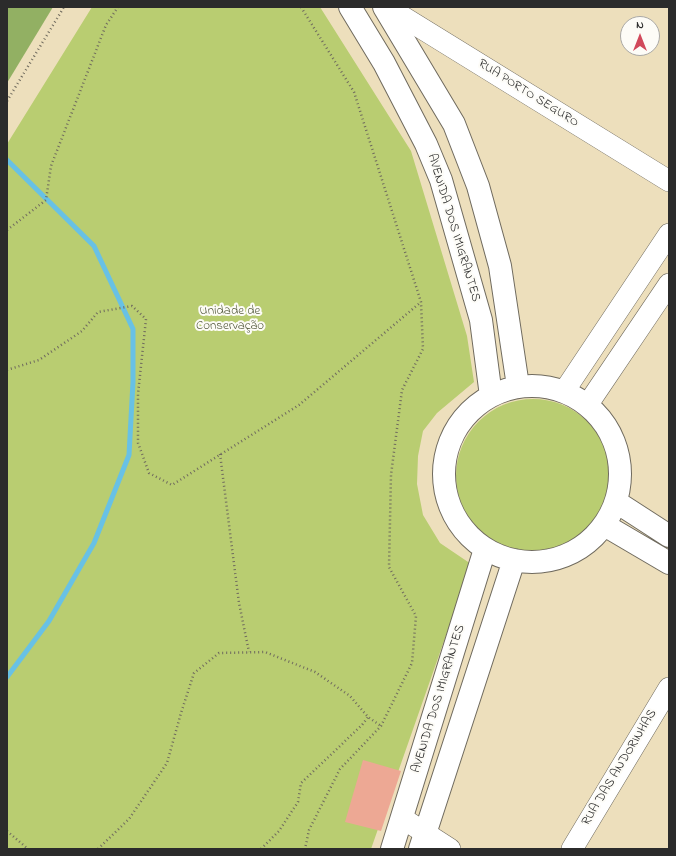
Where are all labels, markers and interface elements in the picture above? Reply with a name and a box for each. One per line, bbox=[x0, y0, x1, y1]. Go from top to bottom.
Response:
north arrow bbox=[620, 16, 660, 56]
text: N bbox=[636, 17, 644, 33]
street label: RUA PORTO SEGURO bbox=[475, 57, 581, 131]
street label: AVENIDA DOS IMIGRANTES bbox=[423, 152, 483, 304]
park label: Unidade de Conservação bbox=[196, 304, 264, 335]
street label: AVENIDA DOS IMIGRANTES bbox=[409, 623, 469, 775]
street label: RUA DAS ANDORINHAS bbox=[579, 707, 661, 829]

